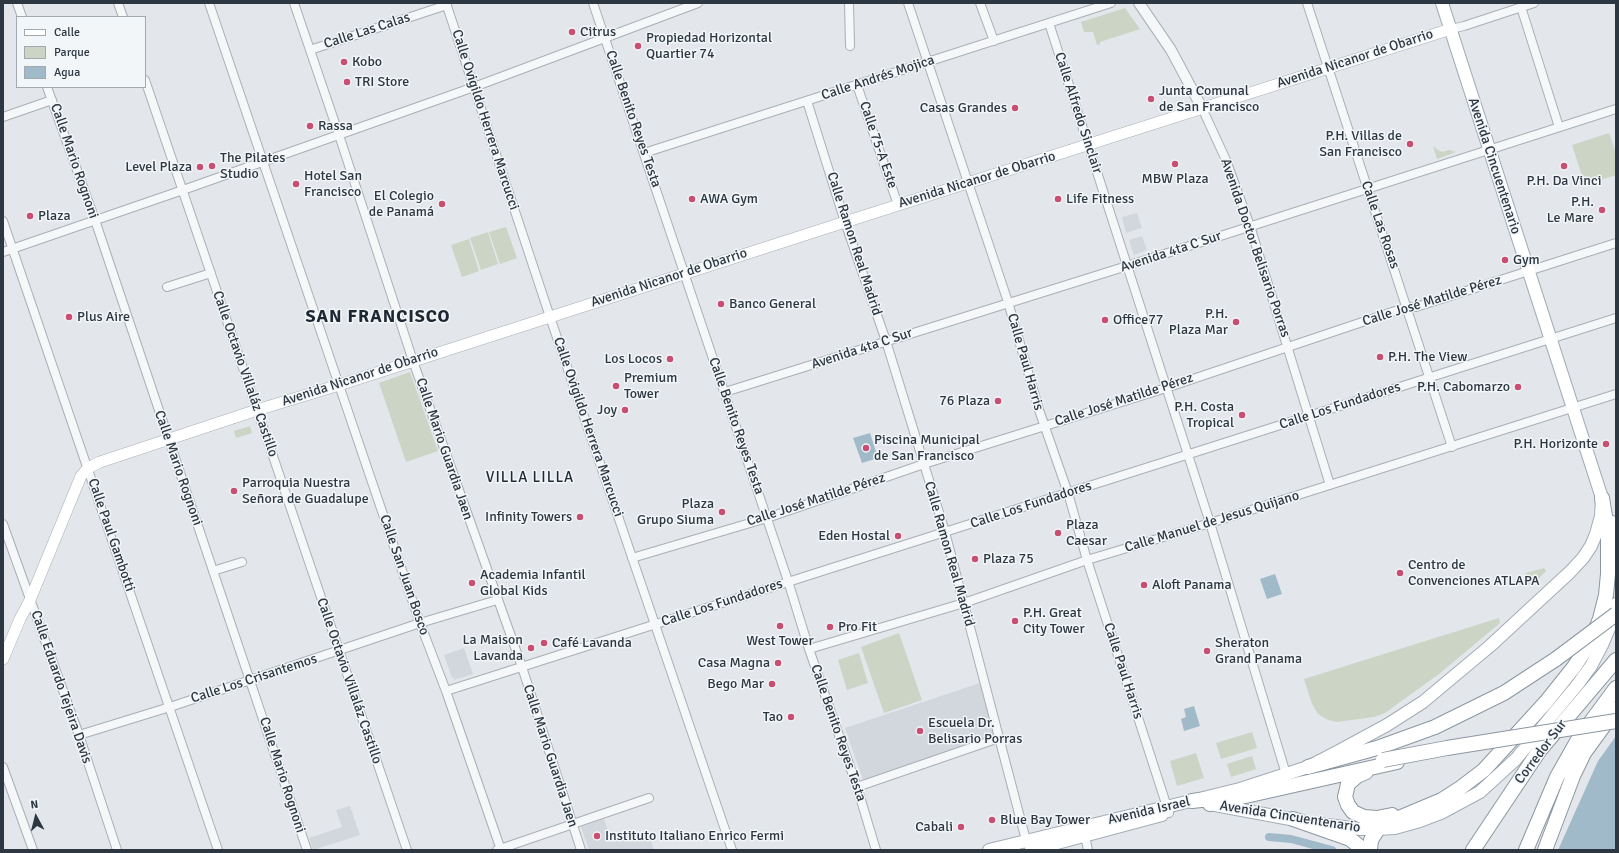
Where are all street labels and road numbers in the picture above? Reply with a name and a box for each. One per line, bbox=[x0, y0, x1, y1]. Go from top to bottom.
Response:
street label: Calle Las Calas bbox=[322, 9, 412, 53]
street label: Avenida Nicanor de Obarrio bbox=[1275, 26, 1435, 92]
street label: Calle Ovigildo Herrera Marcucci bbox=[448, 28, 522, 212]
street label: Calle Benito Reyes Testa bbox=[602, 48, 664, 190]
street label: Calle Alfredo Sinclair bbox=[1050, 50, 1106, 176]
street label: Calle Andrés Mojica bbox=[819, 52, 937, 104]
street label: Avenida Cincuentenario bbox=[1464, 96, 1524, 236]
street label: Calle 75-A Este bbox=[855, 99, 901, 191]
street label: Calle Mario Rognoni bbox=[46, 101, 102, 221]
street label: Avenida Nicanor de Obarrio bbox=[896, 148, 1058, 212]
street label: Avenida Doctor Belisario Porras bbox=[1216, 156, 1294, 340]
street label: Calle Ramon Real Madrid bbox=[823, 170, 885, 318]
street label: Calle Las Rosas bbox=[1357, 179, 1403, 271]
street label: Avenida 4ta C Sur bbox=[1118, 228, 1224, 276]
street label: Avenida Nicanor de Obarrio bbox=[589, 245, 749, 311]
street label: Calle José Matilde Pérez bbox=[1360, 272, 1504, 330]
street label: Calle Octavio Villaláz Castillo bbox=[209, 289, 281, 459]
street label: Calle Paul Harris bbox=[1003, 312, 1047, 412]
street label: Avenida 4ta C Sur bbox=[809, 325, 915, 373]
street label: Calle Ovigildo Herrera Marcucci bbox=[549, 335, 627, 519]
street label: Avenida Nicanor de Obarrio bbox=[280, 344, 440, 410]
street label: Calle Benito Reyes Testa bbox=[705, 355, 767, 497]
street label: Calle José Matilde Pérez bbox=[1053, 370, 1195, 430]
street label: Calle Mario Guardia Jaen bbox=[412, 376, 476, 522]
street label: Calle Los Fundadores bbox=[1277, 378, 1403, 434]
street label: Calle Mario Rognoni bbox=[150, 408, 206, 528]
street label: Calle José Matilde Pérez bbox=[745, 470, 887, 530]
street label: Calle Paul Gambotti bbox=[84, 476, 138, 594]
street label: Calle Los Fundadores bbox=[968, 477, 1094, 533]
street label: Calle Ramon Real Madrid bbox=[920, 480, 978, 628]
street label: Calle Manuel de Jesus Quijano bbox=[1123, 487, 1301, 557]
street label: Calle San Juan Bosco bbox=[375, 512, 433, 638]
street label: Calle Los Fundadores bbox=[659, 575, 785, 631]
street label: Calle Octavio Villaláz Castillo bbox=[313, 596, 385, 766]
street label: Calle Eduardo Tejeira Davis bbox=[27, 608, 95, 766]
street label: Calle Paul Harris bbox=[1100, 621, 1146, 721]
street label: Calle Los Crisantemos bbox=[189, 651, 319, 707]
street label: Calle Benito Reyes Testa bbox=[807, 662, 869, 804]
street label: Calle Mario Guardia Jaen bbox=[519, 682, 581, 830]
street label: Calle Mario Rognoni bbox=[255, 715, 309, 835]
street label: Corredor Sur bbox=[1511, 717, 1571, 787]
street label: Avenida Israel bbox=[1106, 793, 1192, 829]
street label: Avenida Cincuentenario bbox=[1218, 798, 1362, 836]

